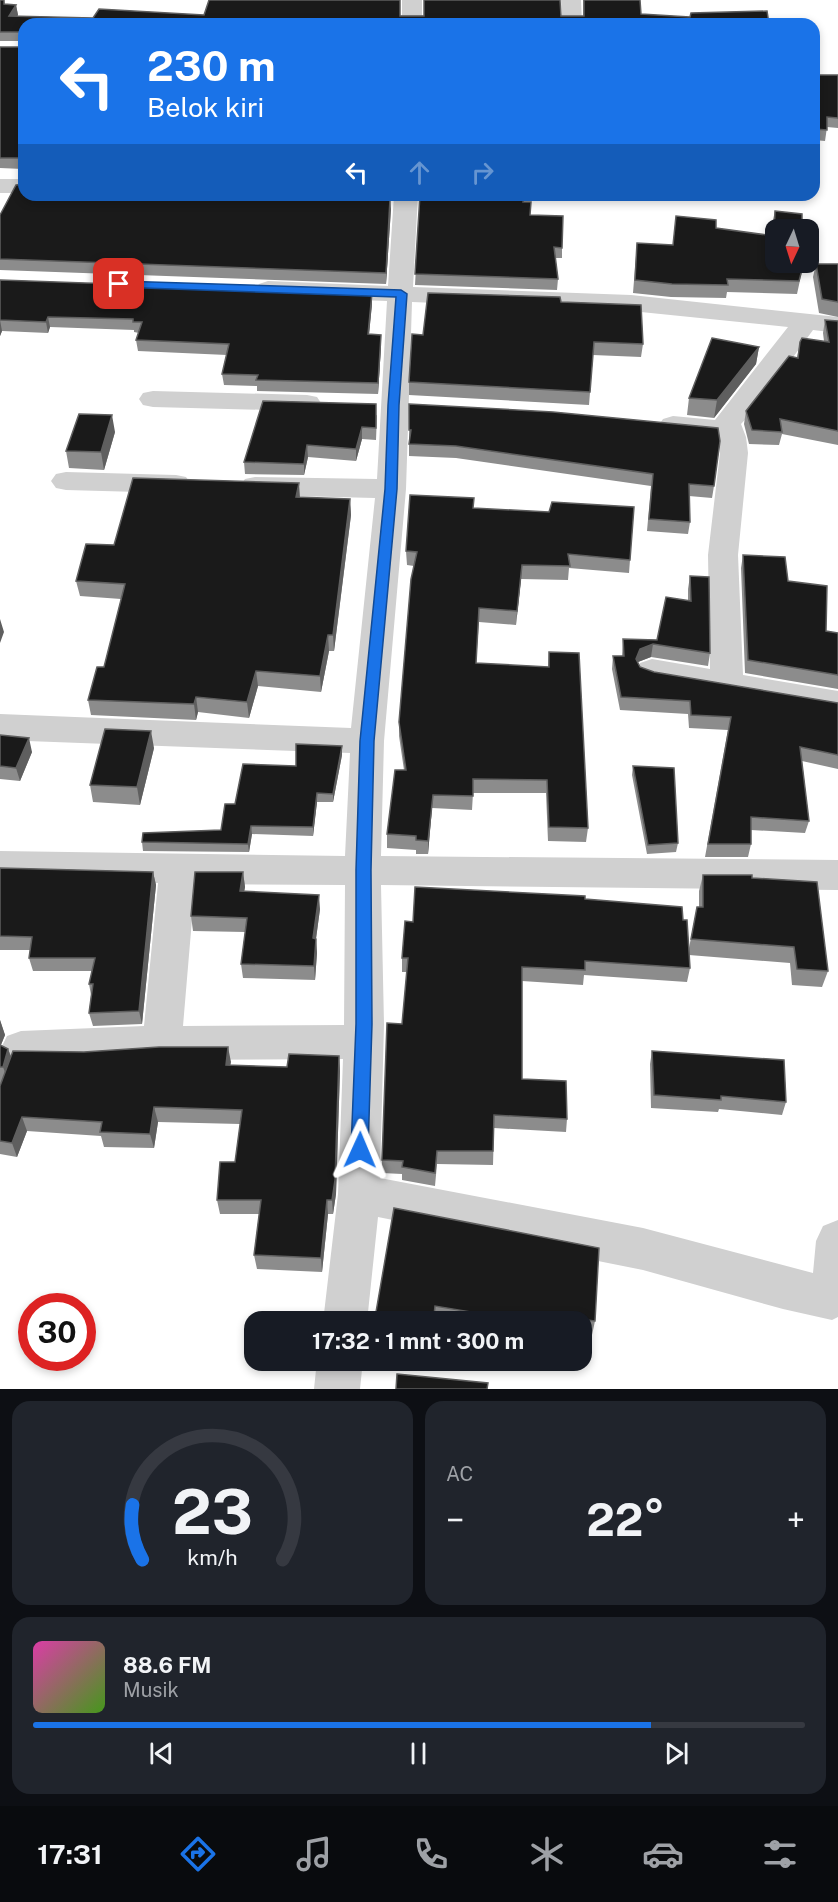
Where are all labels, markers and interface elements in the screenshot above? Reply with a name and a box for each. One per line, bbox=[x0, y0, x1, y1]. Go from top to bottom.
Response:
text: 230 m bbox=[147, 41, 276, 90]
icon: left bbox=[48, 42, 126, 120]
text: Belok kiri bbox=[147, 91, 264, 123]
icon: left bbox=[340, 156, 373, 189]
icon: ahead bbox=[403, 156, 436, 189]
icon: right bbox=[466, 156, 499, 189]
north arrow bbox=[765, 219, 819, 273]
map controls bbox=[765, 219, 819, 273]
pin bbox=[93, 258, 144, 309]
icon: arrive bbox=[102, 267, 135, 300]
position arrow bbox=[328, 1118, 392, 1182]
speed limit sign: 30 bbox=[18, 1293, 96, 1371]
text: 17:32 · 1 mnt · 300 m bbox=[312, 1328, 524, 1354]
text: AC bbox=[446, 1462, 473, 1486]
text: 23 bbox=[172, 1475, 253, 1548]
text: 22° bbox=[586, 1493, 665, 1546]
text: − bbox=[446, 1501, 464, 1539]
text: + bbox=[787, 1501, 805, 1539]
text: km/h bbox=[187, 1545, 238, 1570]
text: 88.6 FM bbox=[123, 1652, 212, 1678]
text: Musik bbox=[123, 1678, 179, 1702]
icon: previous bbox=[145, 1737, 178, 1770]
icon: pause bbox=[402, 1737, 435, 1770]
icon: next bbox=[660, 1737, 693, 1770]
icon: directions bbox=[177, 1833, 219, 1875]
icon: music bbox=[293, 1833, 335, 1875]
icon: phone bbox=[410, 1833, 452, 1875]
icon: climate bbox=[526, 1833, 568, 1875]
icon: car bbox=[642, 1833, 684, 1875]
icon: filters bbox=[759, 1833, 801, 1875]
text: 17:31 bbox=[37, 1838, 102, 1870]

